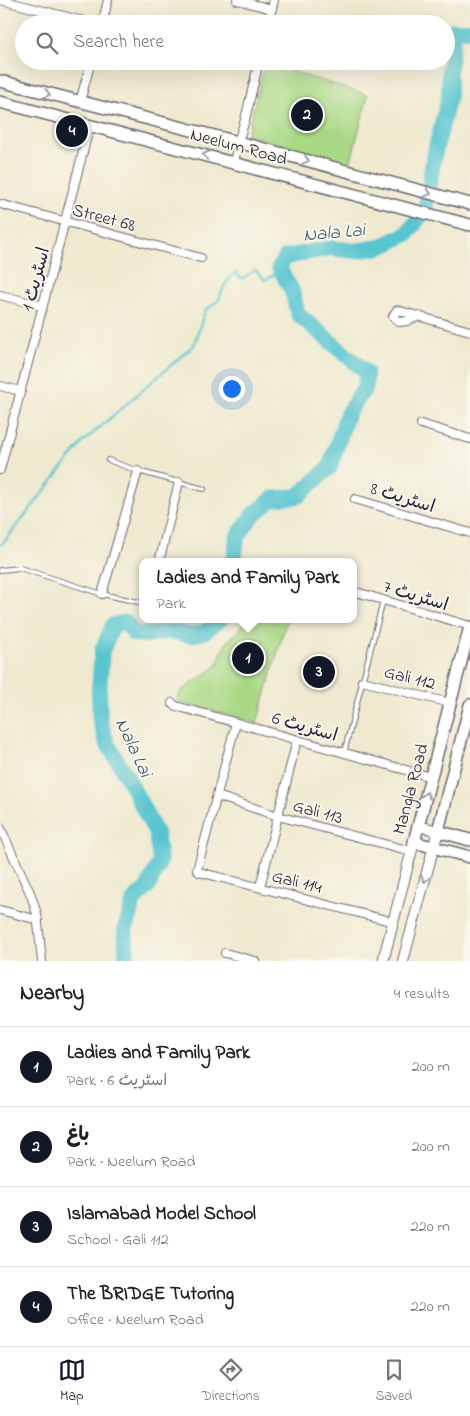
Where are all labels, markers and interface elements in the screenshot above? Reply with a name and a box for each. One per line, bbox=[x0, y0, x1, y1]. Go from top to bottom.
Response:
search box bbox=[15, 15, 455, 70]
icon: search bbox=[33, 29, 61, 57]
text: Search here bbox=[73, 29, 164, 56]
one-way arrow bbox=[43, 88, 51, 98]
pin: 2 bbox=[291, 96, 323, 134]
pin: 4 bbox=[56, 112, 88, 150]
street label: Neelum Road bbox=[187, 123, 290, 173]
one-way arrow bbox=[203, 151, 211, 161]
one-way arrow bbox=[302, 154, 311, 165]
one-way arrow bbox=[424, 187, 432, 198]
street label: Street 68 bbox=[69, 198, 138, 240]
water label: Nala Lai bbox=[302, 217, 368, 250]
street label: اسٹریٹ 1 bbox=[16, 245, 58, 314]
your location bbox=[219, 376, 245, 402]
street label: اسٹریٹ 8 bbox=[367, 477, 438, 521]
popup bbox=[139, 558, 357, 623]
text: Ladies and Family Park bbox=[157, 565, 339, 592]
street label: اسٹریٹ 7 bbox=[380, 575, 451, 619]
text: Park bbox=[157, 592, 185, 616]
pin: 1 bbox=[232, 639, 264, 677]
pin: 3 bbox=[303, 653, 335, 691]
street label: Gali 112 bbox=[381, 660, 438, 698]
street label: اسٹریٹ 6 bbox=[268, 706, 340, 750]
water label: Nala Lai bbox=[107, 714, 159, 783]
street label: Mangla Road bbox=[387, 741, 438, 838]
one-way arrow bbox=[420, 791, 431, 800]
street label: Gali 113 bbox=[290, 794, 345, 832]
street label: Gali 114 bbox=[269, 864, 325, 902]
one-way arrow bbox=[421, 874, 431, 882]
text: Nearby bbox=[20, 979, 84, 1009]
text: 4 results bbox=[394, 982, 450, 1006]
text: Ladies and Family Park bbox=[67, 1040, 250, 1067]
text: 1 bbox=[33, 1055, 39, 1079]
text: 200 m bbox=[412, 1055, 450, 1079]
text: Park · اسٹریٹ 6 bbox=[67, 1069, 167, 1093]
text: باغ bbox=[67, 1122, 89, 1149]
text: 2 bbox=[32, 1135, 40, 1159]
text: 200 m bbox=[412, 1135, 450, 1159]
text: Park · Neelum Road bbox=[67, 1150, 195, 1174]
text: Islamabad Model School bbox=[67, 1201, 256, 1228]
text: 3 bbox=[33, 1215, 39, 1239]
text: 220 m bbox=[411, 1215, 450, 1239]
text: School · Gali 112 bbox=[67, 1228, 169, 1252]
text: The BRIDGE Tutoring bbox=[67, 1281, 234, 1308]
text: 4 bbox=[33, 1295, 39, 1319]
text: 220 m bbox=[411, 1295, 450, 1319]
text: Office · Neelum Road bbox=[67, 1308, 204, 1332]
tab: Map bbox=[58, 1356, 86, 1407]
tab: Directions bbox=[202, 1356, 260, 1407]
tab: Saved bbox=[376, 1356, 412, 1407]

